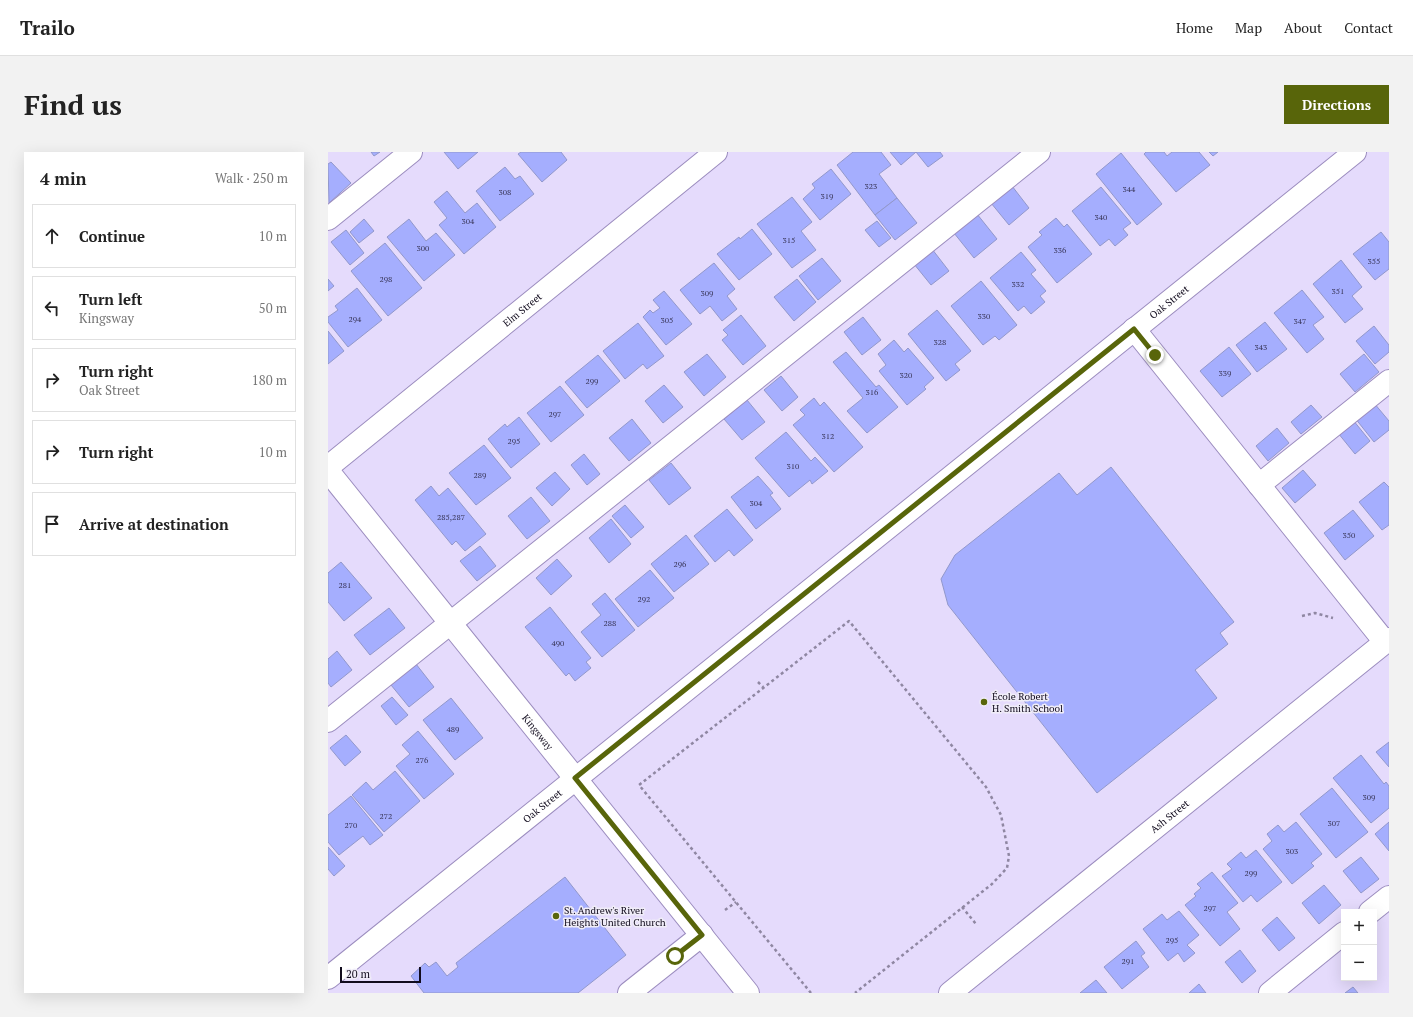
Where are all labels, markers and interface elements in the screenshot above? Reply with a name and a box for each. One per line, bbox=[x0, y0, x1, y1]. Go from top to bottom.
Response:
text: Trailo bbox=[20, 15, 75, 40]
text: Home bbox=[1176, 18, 1213, 37]
text: Map bbox=[1235, 18, 1262, 37]
text: About bbox=[1284, 18, 1322, 37]
text: Contact bbox=[1344, 18, 1393, 37]
button: Directions bbox=[1284, 85, 1389, 124]
text: Find us bbox=[24, 86, 122, 123]
text: 4 min bbox=[40, 167, 87, 190]
text: Walk · 250 m bbox=[215, 169, 288, 187]
house number: 323 bbox=[865, 181, 877, 191]
house number: 344 bbox=[1123, 184, 1136, 194]
house number: 308 bbox=[499, 187, 511, 197]
house number: 319 bbox=[821, 191, 833, 201]
house number: 340 bbox=[1095, 212, 1107, 222]
house number: 304 bbox=[462, 216, 475, 226]
icon: ahead bbox=[41, 225, 63, 247]
text: Continue bbox=[79, 226, 145, 246]
text: 10 m bbox=[259, 227, 287, 245]
house number: 315 bbox=[783, 235, 795, 245]
house number: 300 bbox=[417, 243, 429, 253]
house number: 336 bbox=[1054, 245, 1067, 255]
house number: 355 bbox=[1368, 256, 1380, 266]
house number: 298 bbox=[380, 274, 392, 284]
house number: 332 bbox=[1012, 279, 1024, 289]
street label: Oak Street bbox=[1147, 282, 1192, 322]
house number: 351 bbox=[1332, 286, 1344, 296]
house number: 309 bbox=[701, 288, 713, 298]
text: Turn left bbox=[79, 289, 143, 309]
street label: Elm Street bbox=[500, 290, 545, 330]
icon: left bbox=[41, 297, 63, 319]
text: 50 m bbox=[259, 299, 287, 317]
text: Kingsway bbox=[79, 309, 134, 327]
house number: 330 bbox=[978, 311, 990, 321]
house number: 294 bbox=[349, 314, 362, 324]
house number: 305 bbox=[661, 315, 673, 325]
house number: 347 bbox=[1294, 316, 1306, 326]
house number: 328 bbox=[934, 337, 946, 347]
house number: 343 bbox=[1255, 342, 1267, 352]
route end bbox=[1146, 346, 1164, 364]
text: Turn right bbox=[79, 361, 154, 381]
house number: 339 bbox=[1219, 368, 1231, 378]
icon: right bbox=[41, 369, 63, 391]
house number: 320 bbox=[900, 370, 912, 380]
text: 180 m bbox=[252, 371, 287, 389]
house number: 299 bbox=[586, 376, 598, 386]
text: Oak Street bbox=[79, 381, 140, 399]
house number: 316 bbox=[866, 387, 879, 397]
house number: 297 bbox=[549, 409, 561, 419]
house number: 312 bbox=[822, 431, 834, 441]
house number: 295 bbox=[508, 436, 520, 446]
icon: right bbox=[41, 441, 63, 463]
text: Turn right bbox=[79, 442, 154, 462]
text: 10 m bbox=[259, 443, 287, 461]
house number: 310 bbox=[787, 461, 799, 471]
house number: 289 bbox=[474, 470, 486, 480]
house number: 304 bbox=[750, 498, 763, 508]
house number: 285,287 bbox=[437, 512, 465, 522]
icon: arrive bbox=[41, 513, 63, 535]
text: Arrive at destination bbox=[79, 514, 229, 534]
house number: 350 bbox=[1343, 530, 1355, 540]
house number: 296 bbox=[674, 559, 687, 569]
house number: 281 bbox=[339, 580, 351, 590]
house number: 292 bbox=[638, 594, 650, 604]
house number: 288 bbox=[604, 618, 616, 628]
house number: 490 bbox=[552, 638, 564, 648]
place label: École Robert H. Smith School bbox=[992, 690, 1063, 715]
marker: École Robert H. Smith School bbox=[979, 697, 989, 707]
street label: Kingsway bbox=[519, 712, 557, 754]
house number: 489 bbox=[447, 724, 459, 734]
house number: 276 bbox=[416, 755, 429, 765]
street label: Oak Street bbox=[520, 786, 565, 826]
house number: 309 bbox=[1363, 792, 1375, 802]
street label: Ash Street bbox=[1148, 797, 1192, 836]
house number: 272 bbox=[380, 811, 392, 821]
house number: 307 bbox=[1328, 818, 1340, 828]
house number: 270 bbox=[345, 820, 357, 830]
house number: 303 bbox=[1286, 846, 1298, 856]
house number: 299 bbox=[1245, 868, 1257, 878]
house number: 297 bbox=[1204, 903, 1216, 913]
place label: St. Andrew's River Heights United Church bbox=[564, 904, 666, 929]
map controls bbox=[1341, 909, 1377, 981]
button: + bbox=[1341, 909, 1377, 945]
marker: St. Andrew's River Heights United Church bbox=[551, 911, 561, 921]
house number: 295 bbox=[1166, 935, 1178, 945]
button: − bbox=[1341, 945, 1377, 981]
route start bbox=[666, 947, 684, 965]
house number: 291 bbox=[1122, 956, 1134, 966]
scale bar bbox=[340, 965, 421, 984]
text: 20 m bbox=[346, 967, 370, 981]

